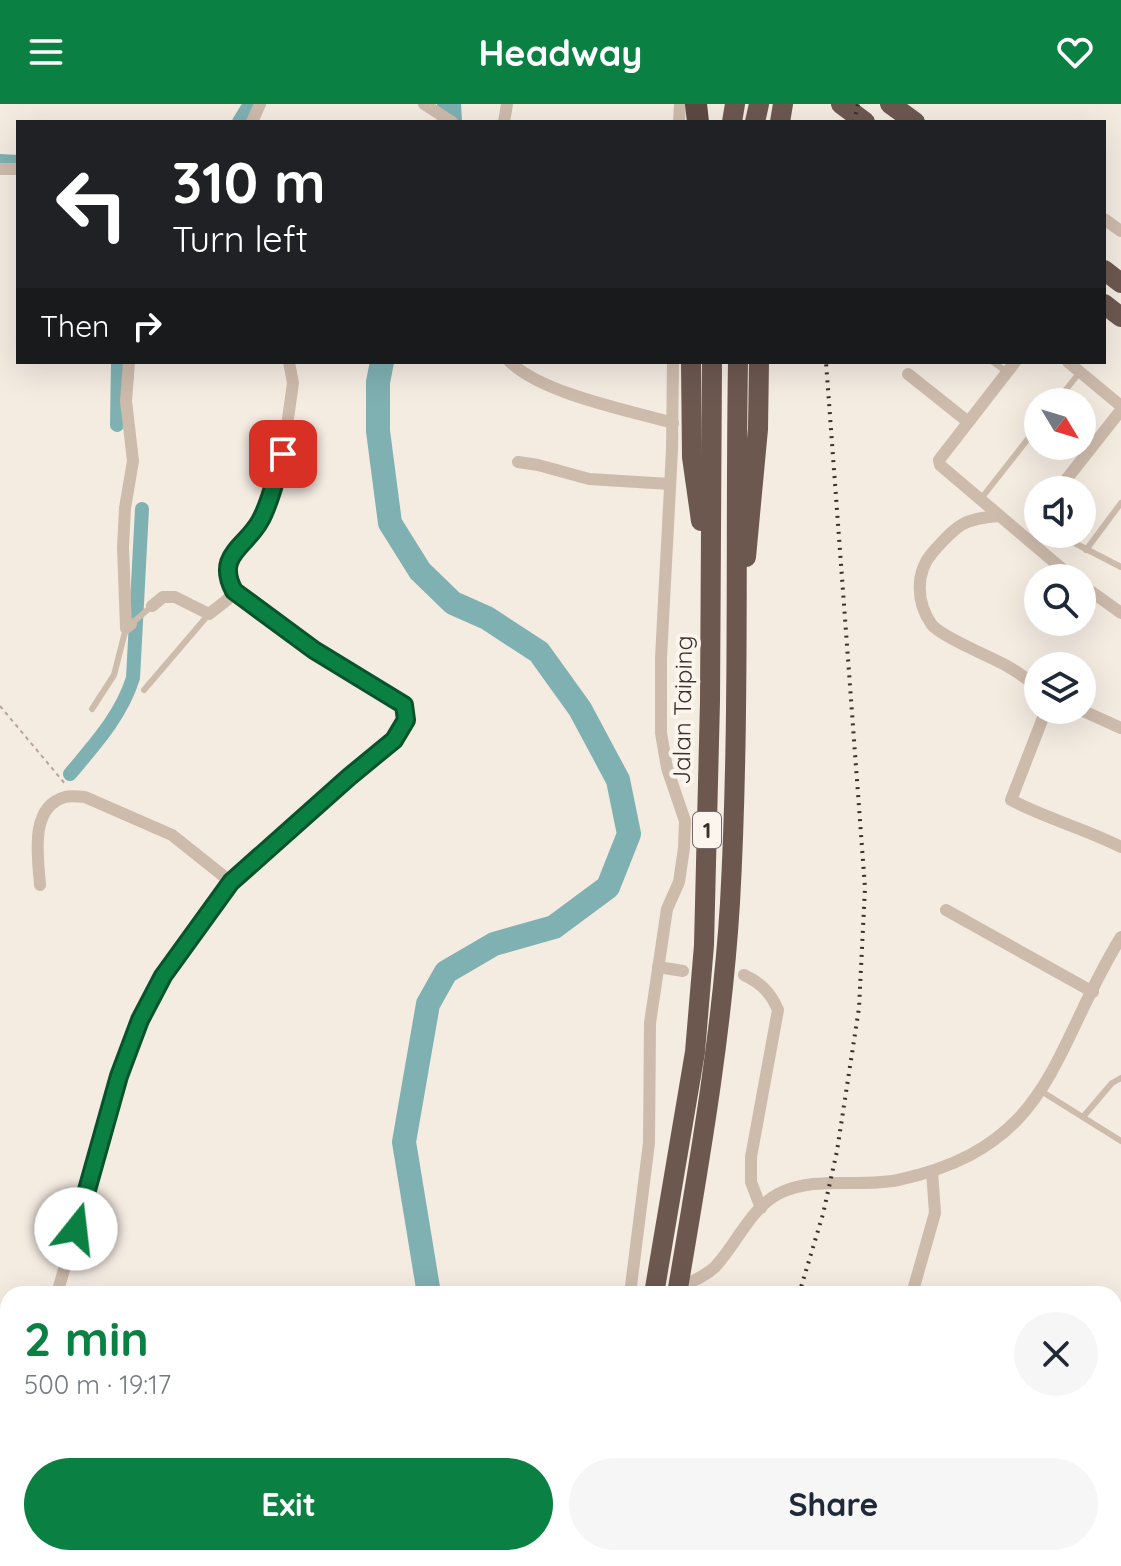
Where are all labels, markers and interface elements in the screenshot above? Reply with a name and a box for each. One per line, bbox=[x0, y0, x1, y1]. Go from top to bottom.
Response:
icon: menu bbox=[24, 30, 68, 74]
text: Headway bbox=[478, 30, 643, 75]
icon: heart bbox=[1053, 30, 1097, 74]
text: 310 m bbox=[172, 147, 326, 217]
icon: left bbox=[40, 152, 144, 256]
text: Turn left bbox=[172, 216, 308, 261]
icon: right bbox=[125, 304, 169, 348]
text: Then bbox=[40, 307, 109, 345]
north arrow bbox=[1024, 388, 1096, 460]
map controls bbox=[1024, 388, 1096, 724]
pin bbox=[249, 420, 317, 488]
icon: arrive bbox=[261, 432, 305, 476]
button: sound bbox=[1024, 476, 1096, 548]
button: search bbox=[1024, 564, 1096, 636]
street label: Jalan Taiping bbox=[666, 635, 698, 785]
button: layers bbox=[1024, 652, 1096, 724]
road number: 1 bbox=[693, 812, 721, 848]
position arrow bbox=[34, 1187, 118, 1271]
text: 2 min bbox=[24, 1308, 149, 1368]
button: close bbox=[1014, 1312, 1098, 1396]
text: 500 m · 19:17 bbox=[24, 1368, 171, 1401]
button: Exit bbox=[24, 1458, 553, 1550]
button: Share bbox=[569, 1458, 1098, 1550]

